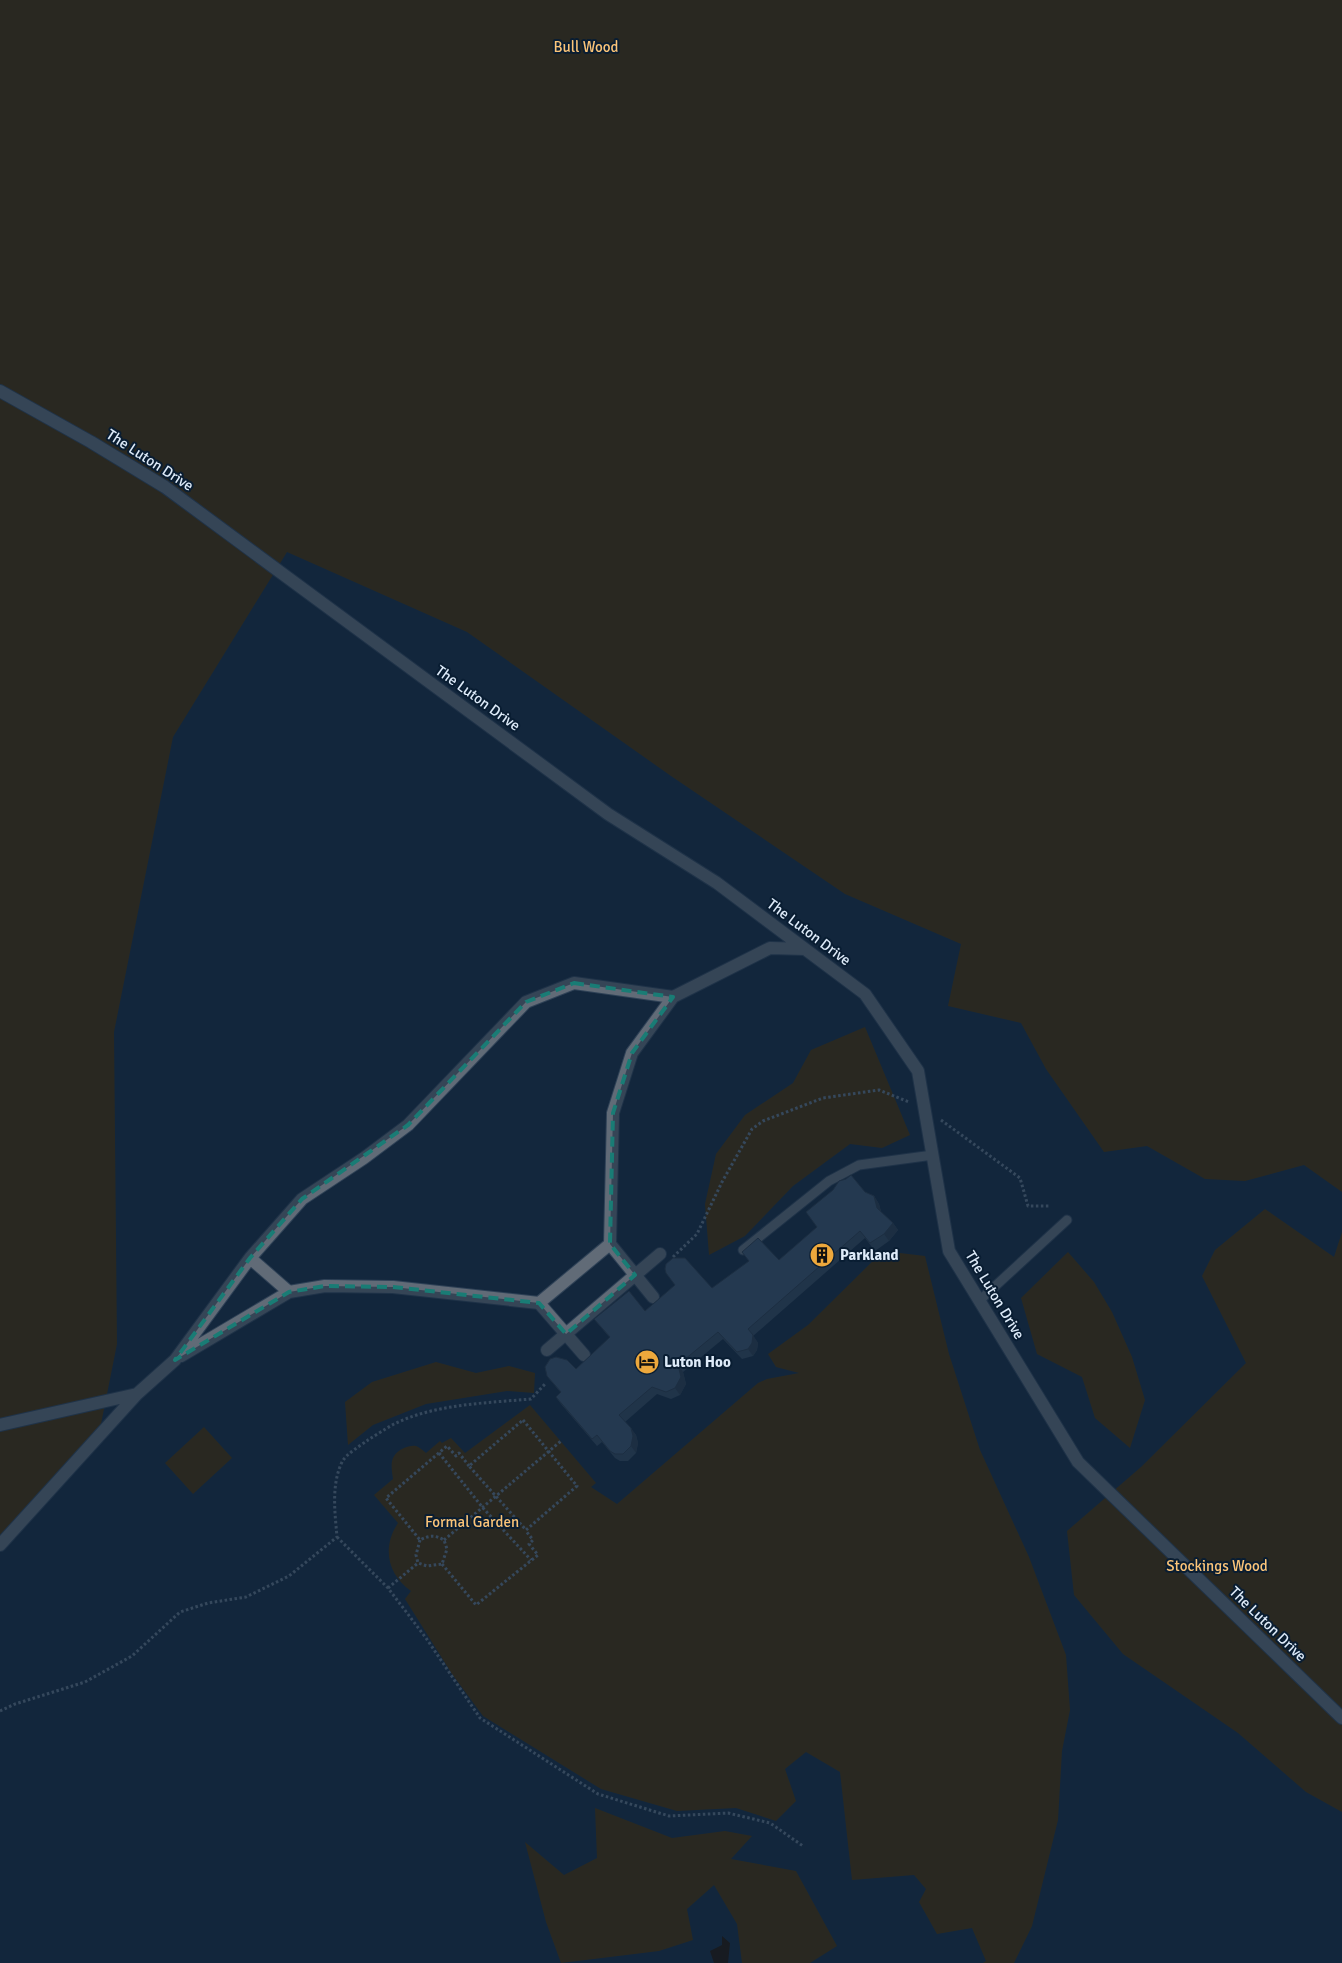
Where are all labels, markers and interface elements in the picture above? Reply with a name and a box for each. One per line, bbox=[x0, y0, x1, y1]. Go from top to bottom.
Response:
park label: Bull Wood bbox=[554, 38, 619, 56]
street label: The Luton Drive bbox=[103, 425, 197, 495]
street label: The Luton Drive bbox=[432, 661, 524, 735]
street label: The Luton Drive bbox=[764, 895, 854, 969]
building icon: Parkland bbox=[809, 1242, 835, 1268]
place label: Parkland bbox=[840, 1246, 899, 1264]
street label: The Luton Drive bbox=[962, 1248, 1028, 1342]
hotel icon: Luton Hoo bbox=[634, 1349, 660, 1375]
place label: Luton Hoo bbox=[664, 1353, 731, 1371]
park label: Formal Garden bbox=[425, 1513, 519, 1531]
park label: Stockings Wood bbox=[1166, 1557, 1268, 1575]
street label: The Luton Drive bbox=[1226, 1583, 1310, 1665]

